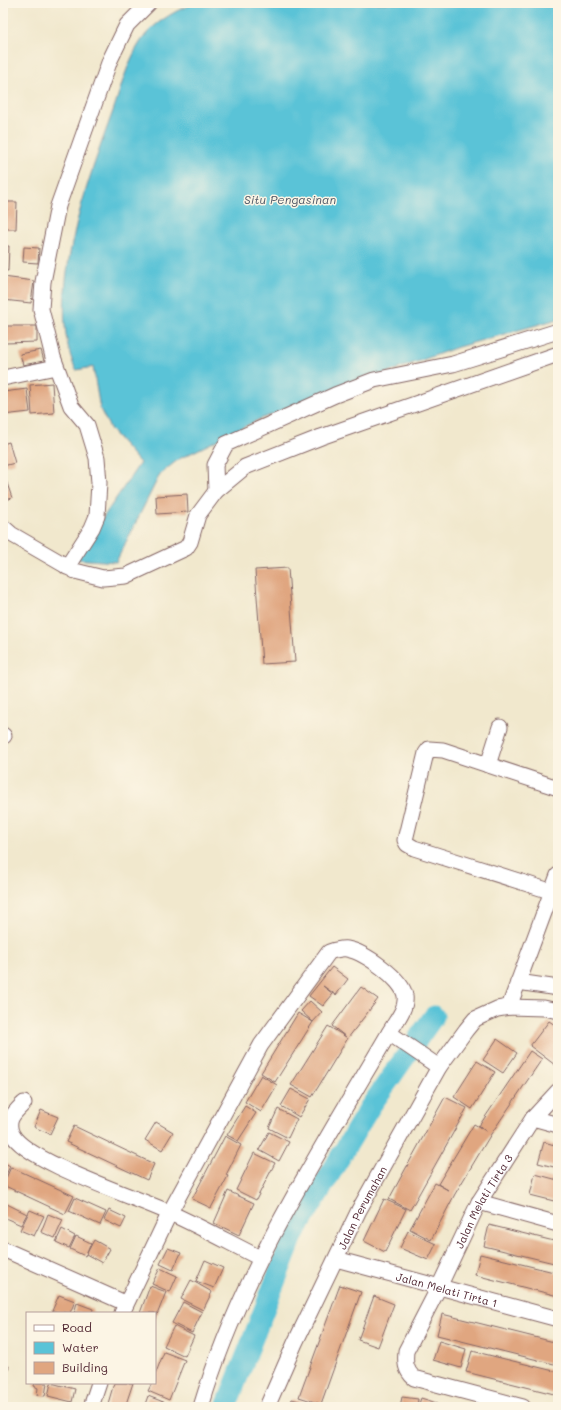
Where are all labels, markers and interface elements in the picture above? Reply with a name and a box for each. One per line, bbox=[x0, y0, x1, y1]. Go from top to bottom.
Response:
water label: Situ Pengasinan bbox=[244, 191, 336, 207]
street label: Jalan Melati Tirta 3 bbox=[451, 1151, 516, 1251]
street label: Jalan Perumahan bbox=[334, 1163, 390, 1252]
street label: Jalan Melati Tirta 1 bbox=[395, 1268, 499, 1310]
legend bbox=[26, 1312, 156, 1384]
text: Road bbox=[62, 1319, 92, 1335]
text: Water bbox=[62, 1339, 99, 1355]
text: Building bbox=[62, 1359, 108, 1375]

